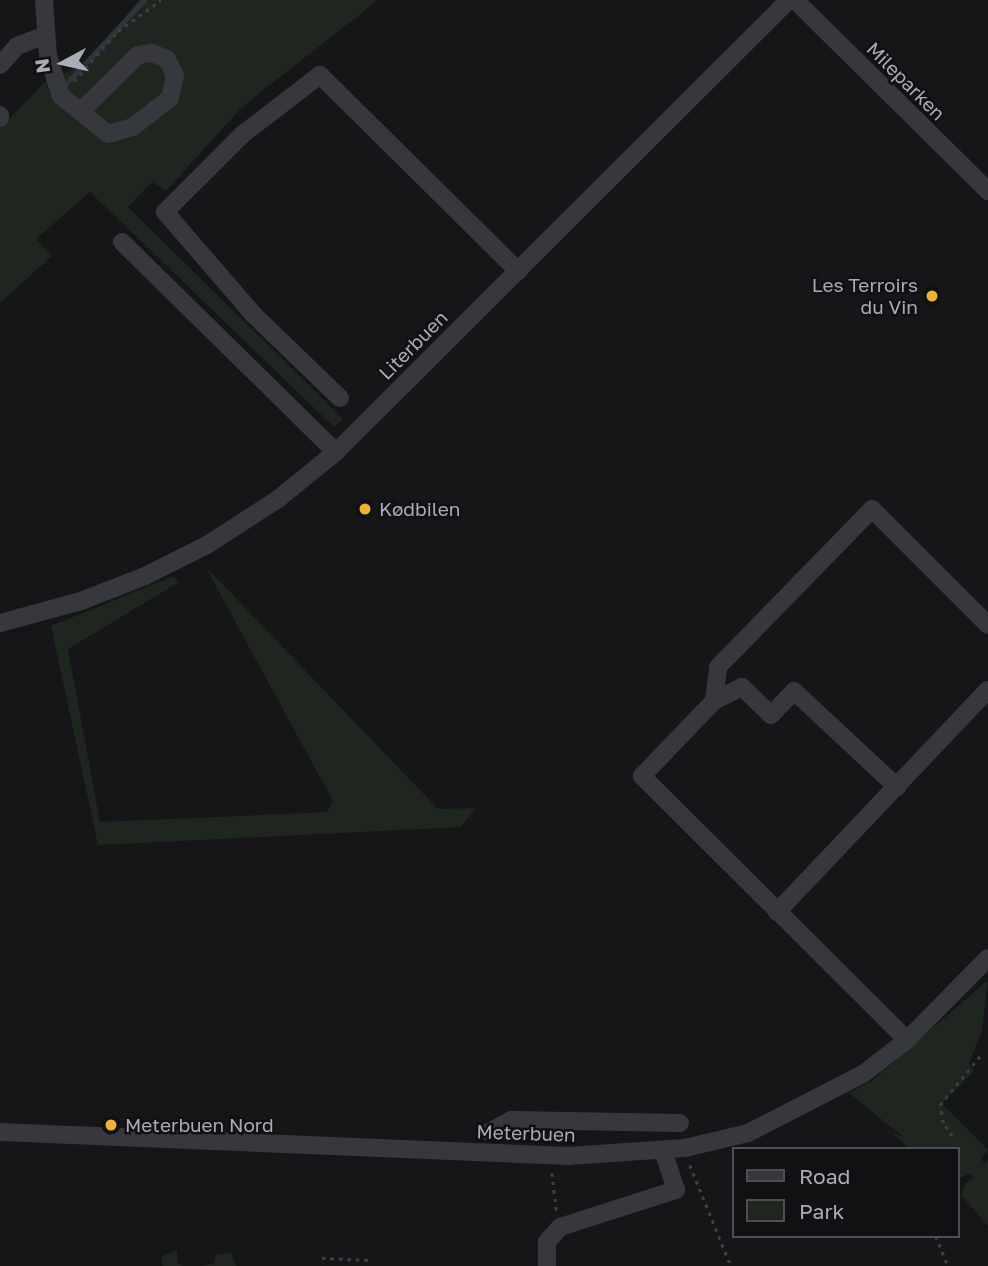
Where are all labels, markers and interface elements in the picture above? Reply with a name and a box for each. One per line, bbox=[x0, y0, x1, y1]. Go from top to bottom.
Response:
north arrow bbox=[28, 28, 98, 98]
street label: Mileparken bbox=[862, 37, 950, 125]
text: N bbox=[29, 57, 54, 75]
place label: Les Terroirs du Vin bbox=[812, 274, 918, 318]
marker: Les Terroirs du Vin bbox=[924, 288, 940, 304]
street label: Literbuen bbox=[374, 306, 452, 384]
place label: Kødbilen bbox=[379, 498, 460, 520]
marker: Kødbilen bbox=[357, 501, 373, 517]
place label: Meterbuen Nord bbox=[125, 1114, 274, 1136]
marker: Meterbuen Nord bbox=[103, 1117, 119, 1133]
street label: Meterbuen bbox=[476, 1120, 576, 1146]
legend bbox=[732, 1147, 960, 1238]
text: Road bbox=[799, 1163, 850, 1189]
text: Park bbox=[799, 1198, 844, 1224]

